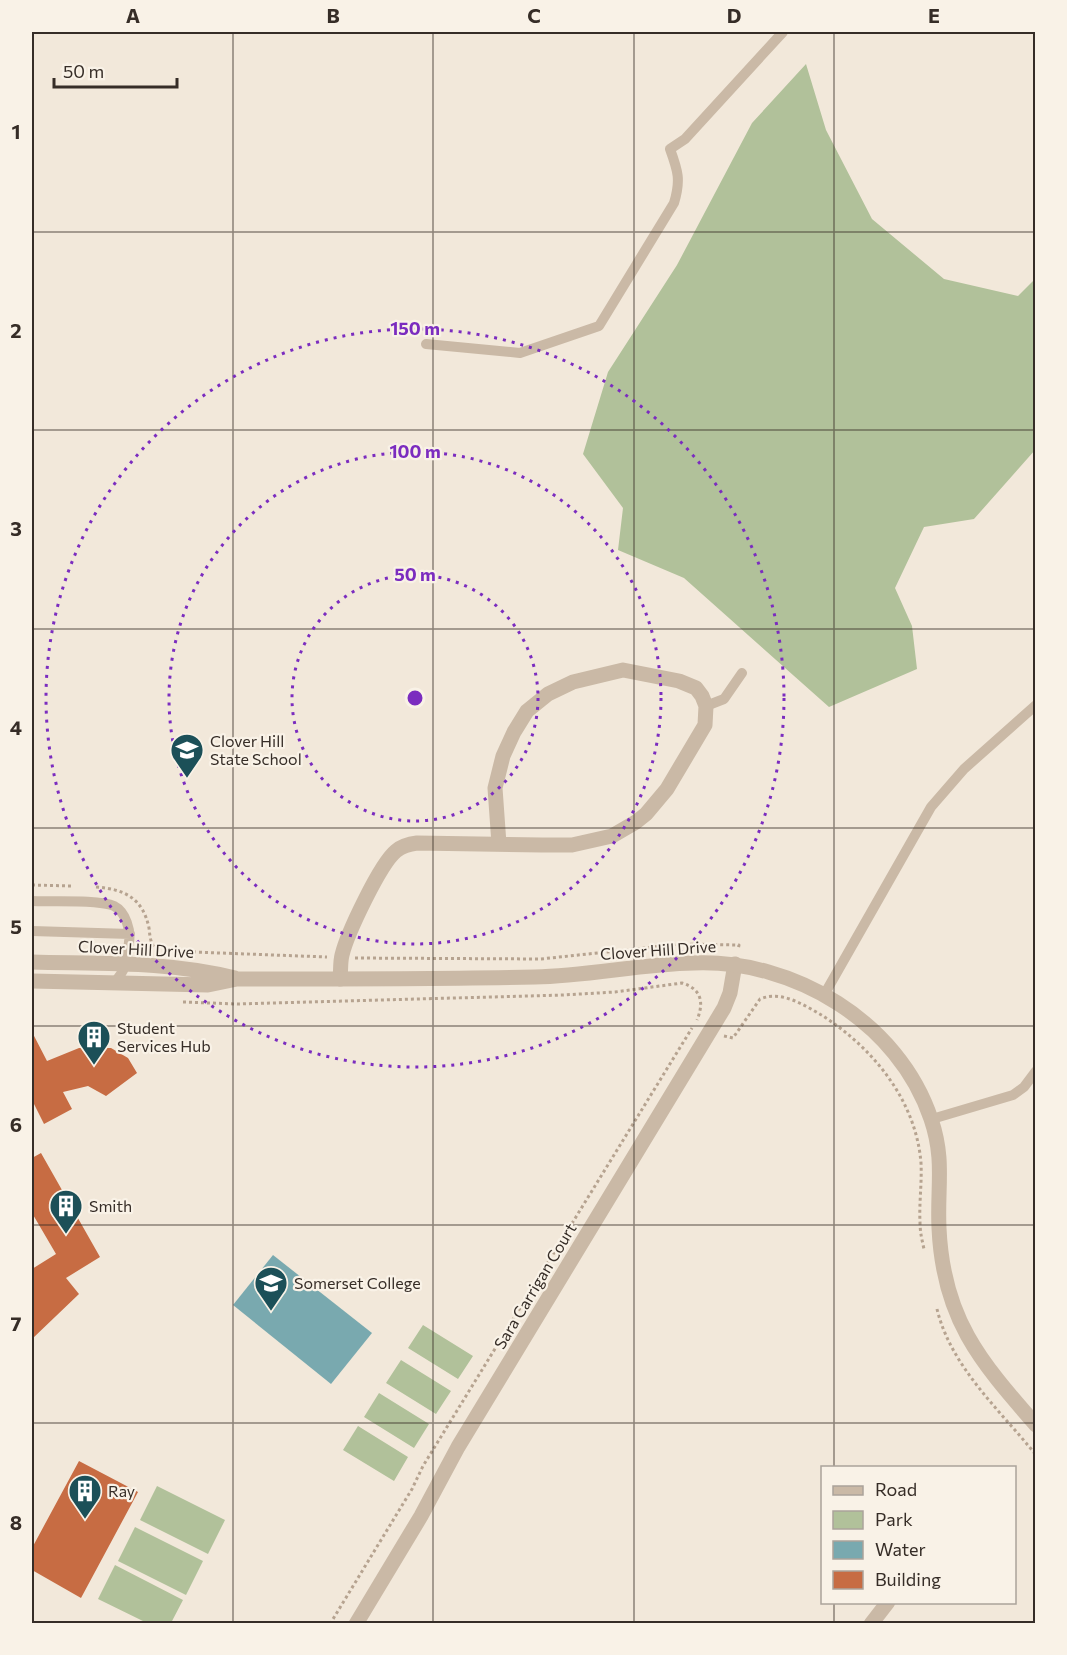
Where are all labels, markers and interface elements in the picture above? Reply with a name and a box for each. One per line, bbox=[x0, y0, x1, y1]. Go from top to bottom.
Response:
text: A bbox=[126, 3, 140, 27]
text: B bbox=[326, 3, 340, 27]
text: C bbox=[527, 3, 541, 27]
text: D bbox=[727, 3, 741, 27]
text: E bbox=[928, 3, 940, 27]
scale bar bbox=[54, 51, 177, 89]
text: 50 m bbox=[63, 60, 104, 82]
text: 1 bbox=[11, 119, 21, 143]
text: 150 m bbox=[390, 317, 440, 339]
text: 2 bbox=[10, 318, 22, 342]
text: 100 m bbox=[389, 440, 441, 462]
text: 3 bbox=[10, 516, 22, 540]
text: 50 m bbox=[394, 563, 436, 585]
centre of rings bbox=[405, 688, 425, 708]
text: 4 bbox=[10, 715, 22, 739]
place label: Clover Hill State School bbox=[210, 731, 302, 768]
school or university icon: Clover Hill State School bbox=[169, 732, 205, 779]
text: 5 bbox=[10, 914, 22, 938]
street label: Clover Hill Drive bbox=[78, 936, 194, 961]
street label: Clover Hill Drive bbox=[599, 936, 717, 963]
place label: Student Services Hub bbox=[117, 1018, 211, 1055]
building icon: Student Services Hub bbox=[76, 1019, 112, 1066]
text: 6 bbox=[10, 1112, 22, 1136]
building icon: Smith bbox=[48, 1188, 84, 1235]
place label: Smith bbox=[89, 1196, 132, 1215]
street label: Sara Carrigan Court bbox=[490, 1219, 580, 1352]
school or university icon: Somerset College bbox=[253, 1265, 289, 1312]
place label: Somerset College bbox=[294, 1273, 421, 1292]
text: 7 bbox=[11, 1311, 22, 1335]
legend bbox=[821, 1466, 1016, 1604]
building icon: Ray bbox=[67, 1473, 103, 1520]
text: Road bbox=[875, 1478, 917, 1500]
place label: Ray bbox=[108, 1481, 135, 1500]
text: Park bbox=[875, 1508, 913, 1530]
text: 8 bbox=[10, 1510, 22, 1534]
text: Water bbox=[875, 1538, 926, 1560]
text: Building bbox=[875, 1568, 941, 1590]

